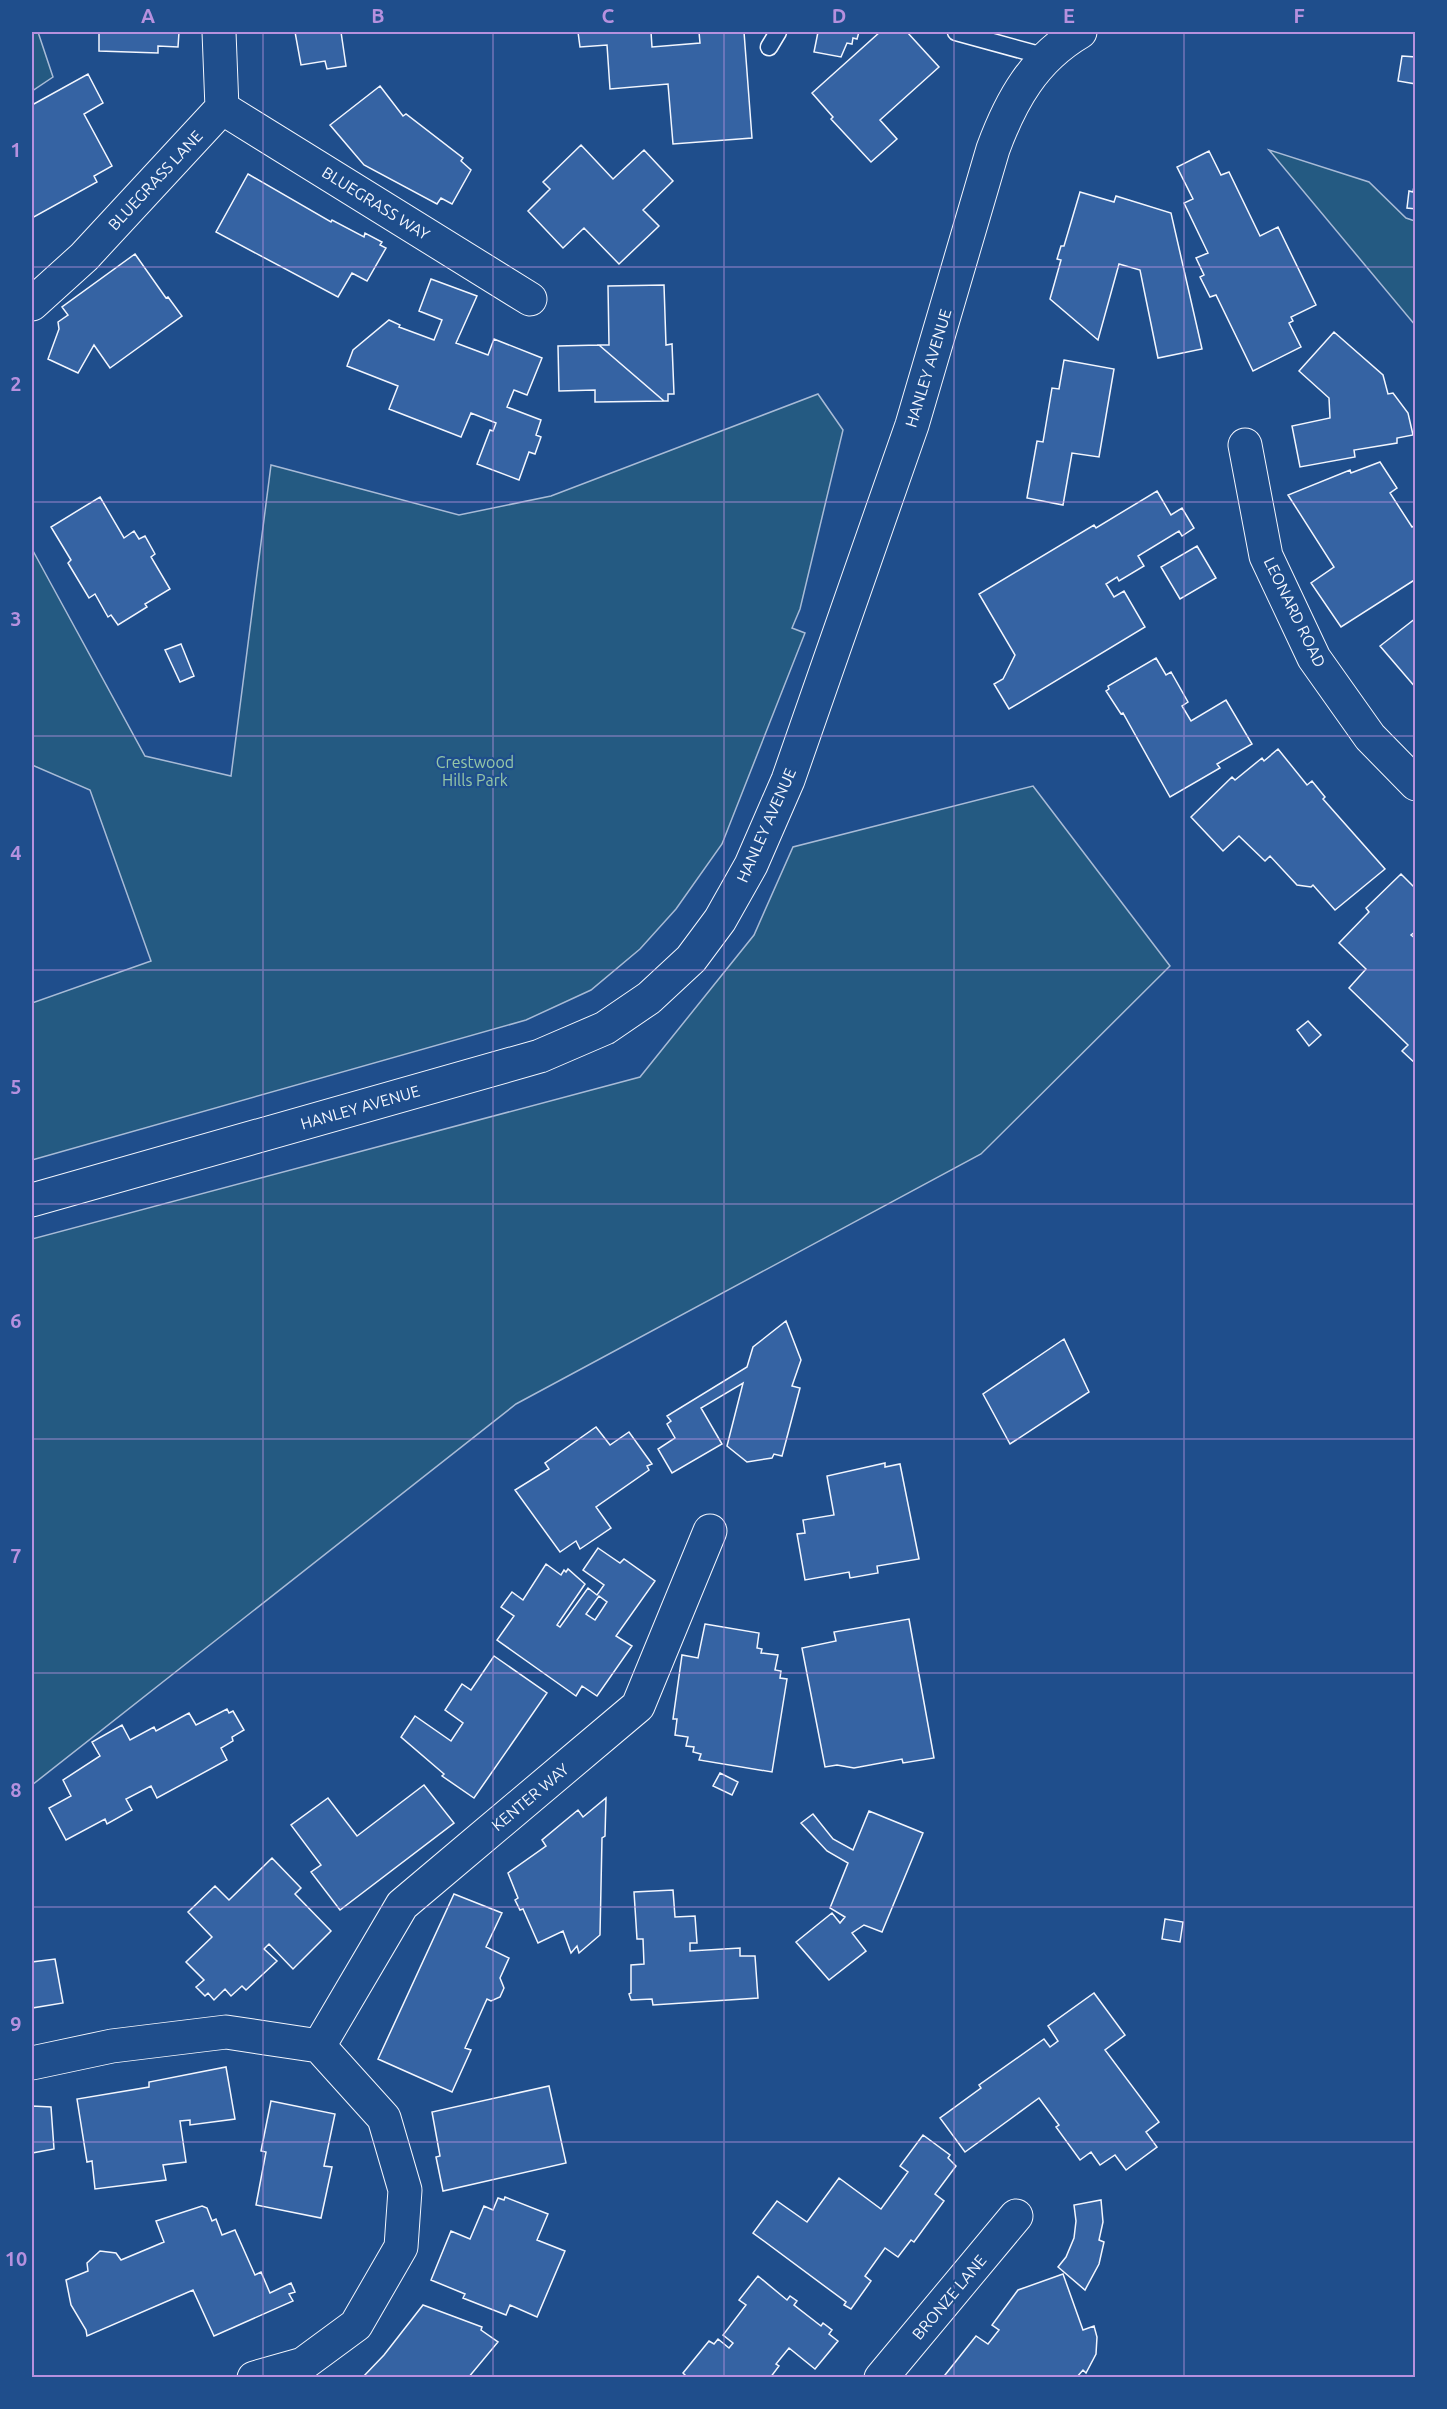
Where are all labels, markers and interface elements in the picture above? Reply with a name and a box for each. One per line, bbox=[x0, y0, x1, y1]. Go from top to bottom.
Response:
text: A bbox=[141, 4, 155, 27]
text: B bbox=[371, 4, 385, 27]
text: C bbox=[602, 4, 615, 27]
text: D bbox=[832, 4, 846, 27]
text: E bbox=[1063, 4, 1075, 27]
text: F bbox=[1293, 4, 1305, 27]
street label: BLUEGRASS LANE bbox=[104, 127, 206, 233]
text: 1 bbox=[10, 138, 22, 161]
street label: BLUEGRASS WAY bbox=[319, 163, 434, 244]
street label: HANLEY AVENUE bbox=[901, 307, 955, 429]
text: 2 bbox=[10, 372, 22, 395]
street label: LEONARD ROAD bbox=[1261, 554, 1329, 670]
text: 3 bbox=[10, 607, 22, 630]
park label: Crestwood Hills Park bbox=[436, 753, 514, 789]
street label: HANLEY AVENUE bbox=[733, 765, 799, 885]
text: 4 bbox=[10, 841, 22, 864]
text: 5 bbox=[10, 1075, 22, 1098]
street label: HANLEY AVENUE bbox=[298, 1081, 422, 1133]
text: 6 bbox=[10, 1309, 22, 1332]
text: 7 bbox=[10, 1544, 22, 1567]
street label: KENTER WAY bbox=[488, 1759, 573, 1834]
text: 8 bbox=[10, 1778, 22, 1801]
text: 9 bbox=[10, 2012, 22, 2035]
text: 10 bbox=[5, 2247, 27, 2270]
street label: BRONZE LANE bbox=[908, 2251, 990, 2343]

